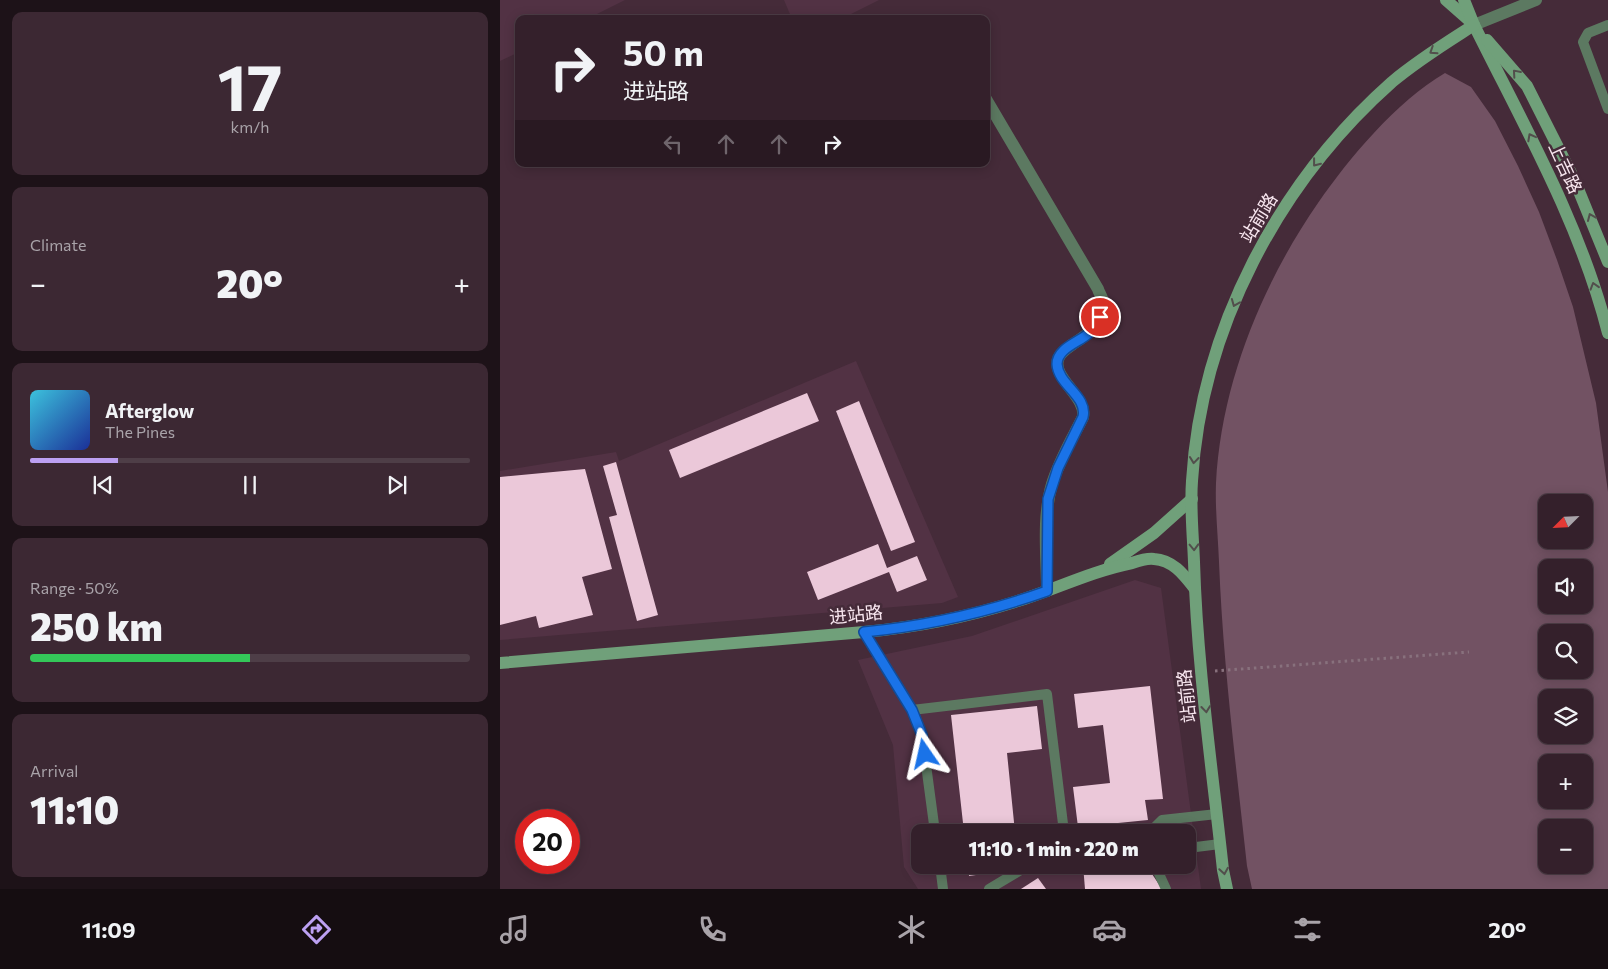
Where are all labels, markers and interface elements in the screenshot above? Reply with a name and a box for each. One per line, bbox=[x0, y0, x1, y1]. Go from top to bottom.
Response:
text: 50 m bbox=[623, 30, 704, 73]
icon: right bbox=[540, 35, 605, 100]
text: 17 bbox=[217, 45, 283, 124]
one-way arrow bbox=[1430, 45, 1439, 55]
one-way arrow bbox=[1512, 70, 1521, 79]
text: 进站路 bbox=[623, 77, 689, 104]
text: km/h bbox=[231, 117, 269, 136]
icon: left bbox=[659, 130, 687, 158]
icon: ahead bbox=[712, 130, 740, 158]
icon: ahead bbox=[765, 130, 793, 158]
icon: right bbox=[818, 130, 846, 158]
one-way arrow bbox=[1527, 133, 1537, 142]
street label: 上吉路 bbox=[1545, 138, 1587, 197]
one-way arrow bbox=[1314, 157, 1322, 166]
street label: 站前路 bbox=[1235, 189, 1281, 246]
one-way arrow bbox=[1586, 213, 1597, 222]
text: Climate bbox=[30, 235, 86, 254]
text: 20° bbox=[216, 259, 283, 306]
text: − bbox=[30, 266, 46, 300]
text: + bbox=[454, 266, 470, 300]
one-way arrow bbox=[1590, 283, 1600, 291]
pin bbox=[1079, 296, 1121, 338]
one-way arrow bbox=[1230, 298, 1241, 307]
icon: arrive bbox=[1086, 303, 1114, 331]
text: Afterglow bbox=[105, 399, 194, 422]
text: The Pines bbox=[105, 422, 175, 441]
one-way arrow bbox=[1189, 456, 1200, 464]
icon: previous bbox=[89, 471, 117, 499]
icon: pause bbox=[236, 471, 264, 499]
icon: next bbox=[383, 471, 411, 499]
north arrow bbox=[1538, 494, 1592, 549]
map controls bbox=[1538, 494, 1593, 874]
one-way arrow bbox=[1188, 544, 1199, 552]
button: sound bbox=[1538, 559, 1593, 614]
text: Range · 50% bbox=[30, 578, 119, 597]
street label: 进站路 bbox=[828, 600, 884, 628]
text: 250 km bbox=[30, 602, 163, 649]
button: search bbox=[1538, 624, 1593, 679]
street label: 站前路 bbox=[1172, 668, 1200, 724]
button: layers bbox=[1538, 689, 1593, 744]
one-way arrow bbox=[1200, 706, 1211, 714]
position arrow bbox=[898, 727, 950, 779]
button: + bbox=[1538, 754, 1593, 809]
text: Arrival bbox=[30, 761, 78, 780]
text: 11:10 bbox=[30, 785, 119, 832]
speed limit sign: 20 bbox=[515, 809, 580, 874]
button: − bbox=[1538, 819, 1593, 874]
text: 11:10 · 1 min · 220 m bbox=[968, 837, 1139, 860]
one-way arrow bbox=[1218, 866, 1228, 875]
icon: directions bbox=[299, 912, 334, 947]
icon: music bbox=[497, 912, 532, 947]
icon: phone bbox=[695, 912, 730, 947]
icon: climate bbox=[894, 912, 929, 947]
icon: car bbox=[1092, 912, 1127, 947]
icon: filters bbox=[1290, 912, 1325, 947]
text: 11:09 bbox=[82, 916, 136, 943]
text: 20° bbox=[1488, 916, 1526, 943]

